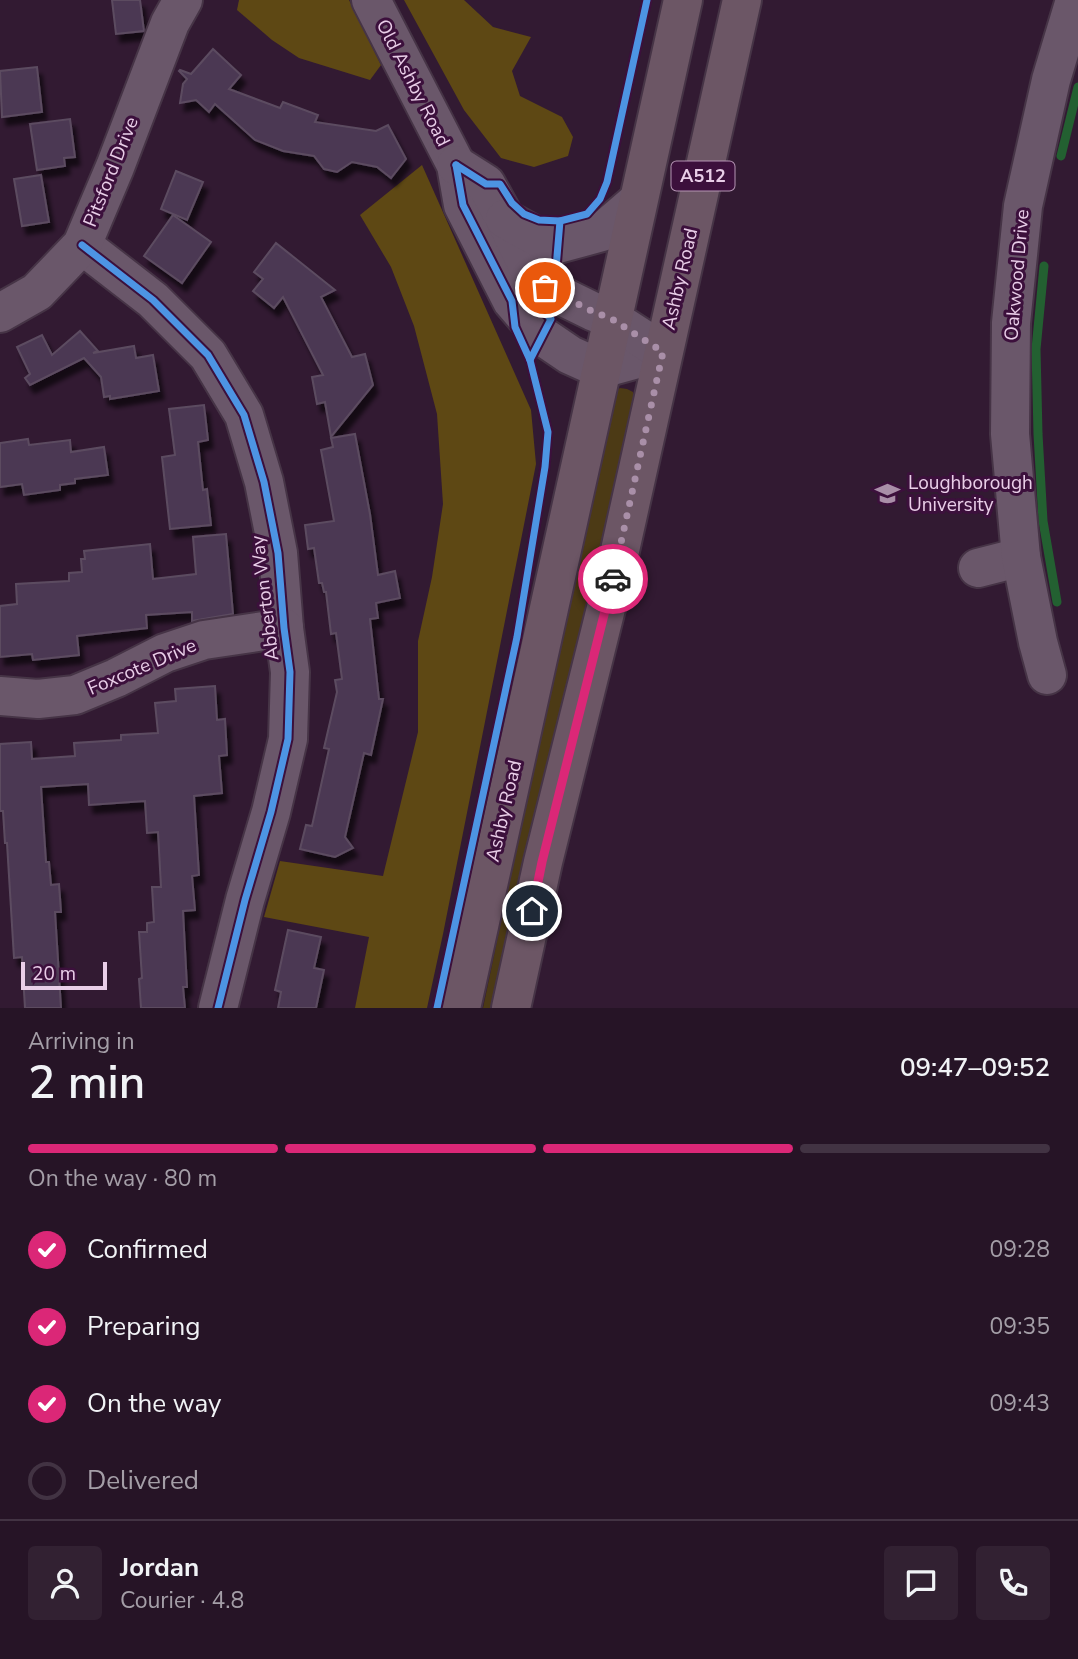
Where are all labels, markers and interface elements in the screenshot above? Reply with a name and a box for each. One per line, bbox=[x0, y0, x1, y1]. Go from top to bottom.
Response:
street label: Old Ashby Road bbox=[370, 15, 456, 151]
street label: Pitsford Drive bbox=[77, 113, 145, 231]
road number: A512 bbox=[672, 162, 734, 190]
street label: Oakwood Drive bbox=[998, 208, 1036, 342]
street label: Ashby Road bbox=[656, 226, 704, 332]
pin bbox=[515, 258, 575, 318]
icon: bag bbox=[526, 269, 564, 307]
place label: Loughborough University bbox=[908, 470, 1033, 518]
school or university icon: Loughborough University bbox=[874, 480, 902, 508]
street label: Abberton Way bbox=[244, 534, 286, 662]
courier bbox=[578, 544, 648, 614]
icon: car bbox=[594, 560, 632, 598]
street label: Foxcote Drive bbox=[84, 632, 200, 702]
street label: Ashby Road bbox=[480, 758, 528, 864]
pin bbox=[502, 881, 562, 941]
icon: home bbox=[513, 892, 551, 930]
scale bar bbox=[21, 959, 107, 991]
text: 20 m bbox=[32, 961, 76, 987]
text: Arriving in bbox=[28, 1026, 135, 1057]
text: 09:47–09:52 bbox=[900, 1050, 1050, 1085]
text: 2 min bbox=[28, 1051, 145, 1114]
text: On the way · 80 m bbox=[28, 1163, 217, 1194]
icon: check bbox=[28, 1231, 66, 1269]
text: Confirmed bbox=[87, 1232, 208, 1267]
text: 09:28 bbox=[990, 1234, 1050, 1265]
icon: check bbox=[28, 1308, 66, 1346]
text: Preparing bbox=[87, 1309, 200, 1344]
text: 09:35 bbox=[990, 1311, 1050, 1342]
icon: check bbox=[28, 1385, 66, 1423]
text: On the way bbox=[87, 1386, 221, 1421]
text: 09:43 bbox=[990, 1388, 1050, 1419]
text: Delivered bbox=[87, 1463, 199, 1498]
button: person bbox=[28, 1546, 102, 1620]
button: chat bbox=[884, 1546, 958, 1620]
button: phone bbox=[976, 1546, 1050, 1620]
text: Jordan bbox=[120, 1550, 199, 1585]
text: Courier · 4.8 bbox=[120, 1585, 244, 1616]

